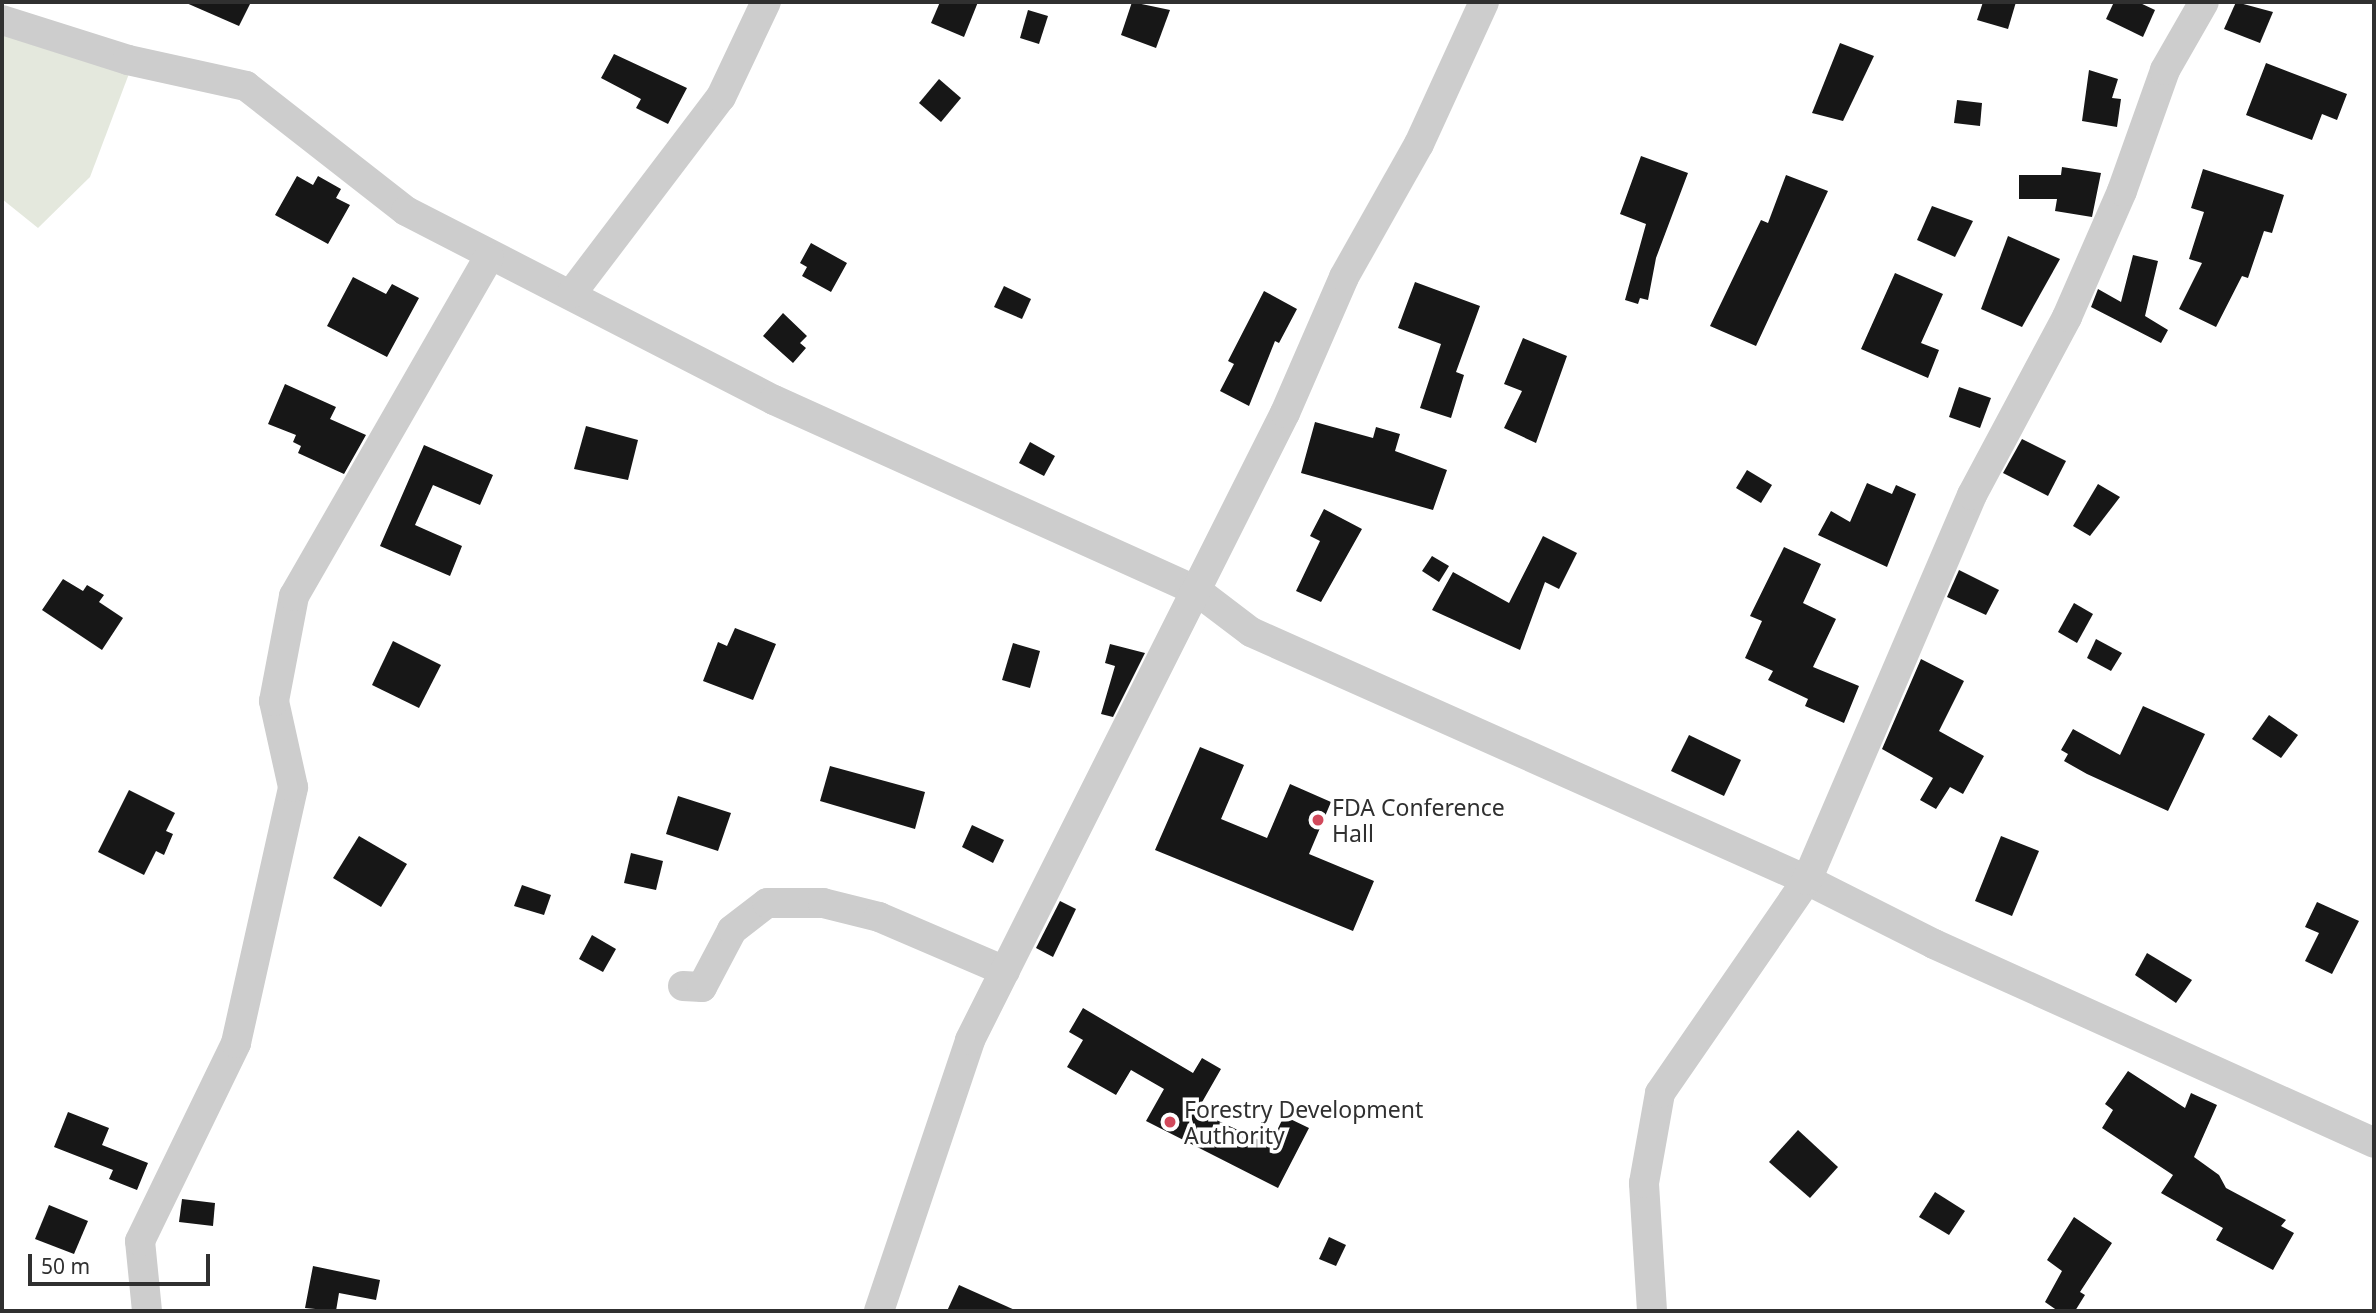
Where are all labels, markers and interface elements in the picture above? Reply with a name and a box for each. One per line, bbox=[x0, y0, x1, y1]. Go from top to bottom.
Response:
place label: FDA Conference Hall bbox=[1332, 793, 1505, 847]
marker: FDA Conference Hall bbox=[1310, 812, 1326, 828]
place label: Forestry Development Authority bbox=[1184, 1095, 1423, 1149]
marker: Forestry Development Authority bbox=[1162, 1114, 1178, 1130]
scale bar bbox=[32, 1240, 214, 1284]
text: 50 m bbox=[41, 1252, 90, 1280]

